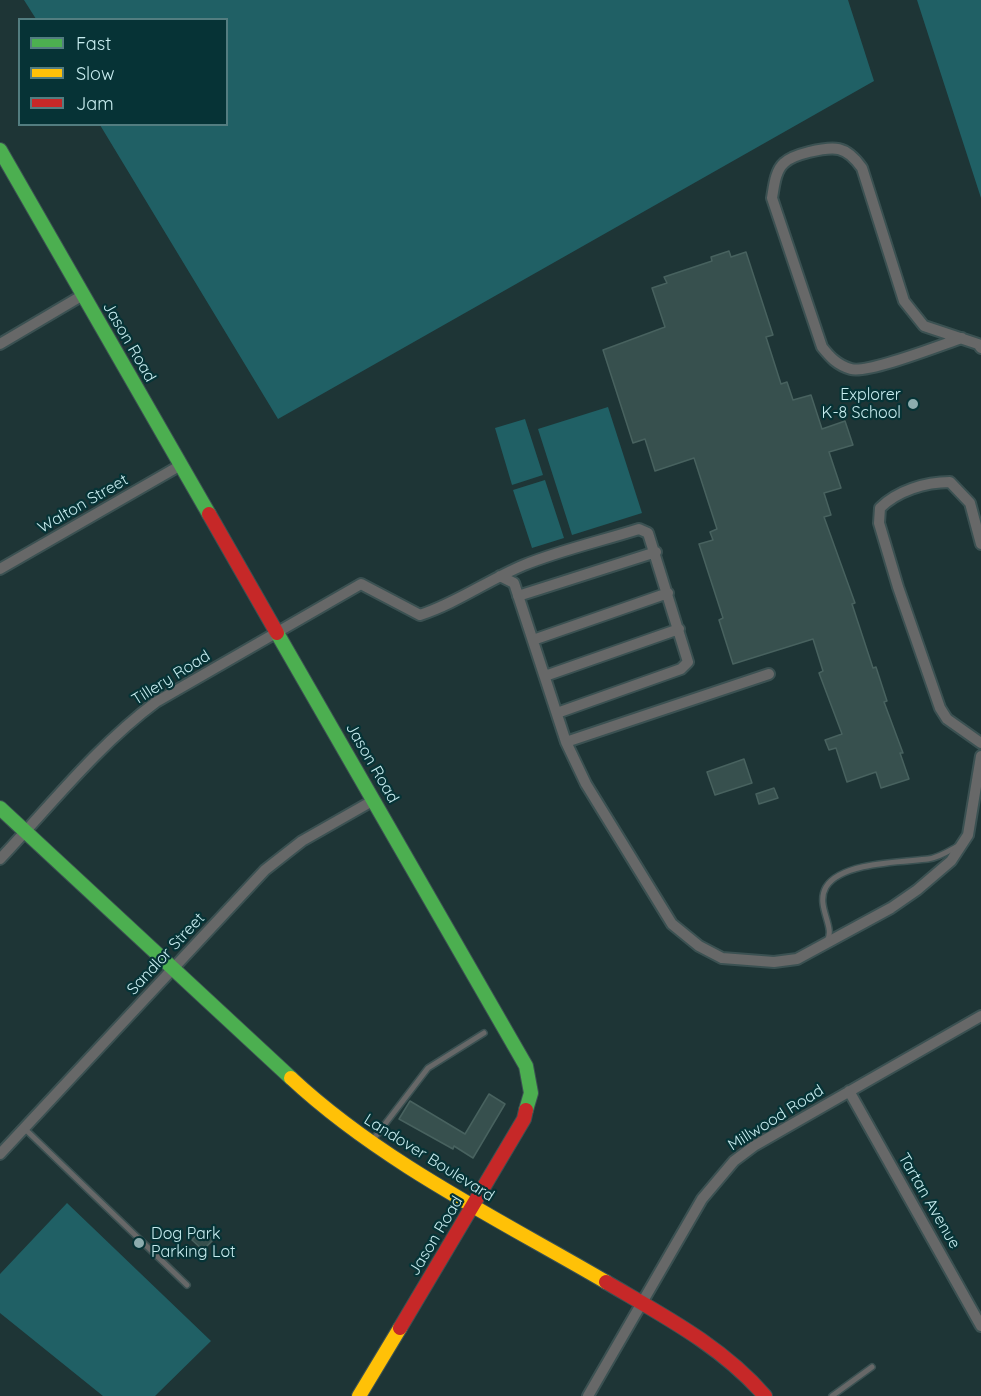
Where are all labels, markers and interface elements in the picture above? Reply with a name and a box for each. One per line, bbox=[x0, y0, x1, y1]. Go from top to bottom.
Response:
legend bbox=[18, 18, 228, 126]
text: Fast bbox=[76, 32, 111, 55]
text: Slow bbox=[76, 62, 114, 85]
text: Jam bbox=[76, 92, 114, 115]
street label: Jason Road bbox=[98, 299, 160, 385]
place label: Explorer K-8 School bbox=[822, 385, 901, 423]
marker: Explorer K-8 School bbox=[906, 397, 920, 411]
street label: Walton Street bbox=[34, 470, 132, 538]
street label: Tillery Road bbox=[128, 646, 214, 710]
street label: Jason Road bbox=[341, 720, 403, 806]
street label: Sandlor Street bbox=[123, 909, 209, 999]
street label: Millwood Road bbox=[725, 1081, 827, 1155]
street label: Landover Boulevard bbox=[360, 1110, 498, 1206]
street label: Tartan Avenue bbox=[894, 1150, 964, 1252]
street label: Jason Road bbox=[405, 1193, 467, 1279]
place label: Dog Park Parking Lot bbox=[151, 1224, 235, 1262]
marker: Dog Park Parking Lot bbox=[132, 1236, 146, 1250]

